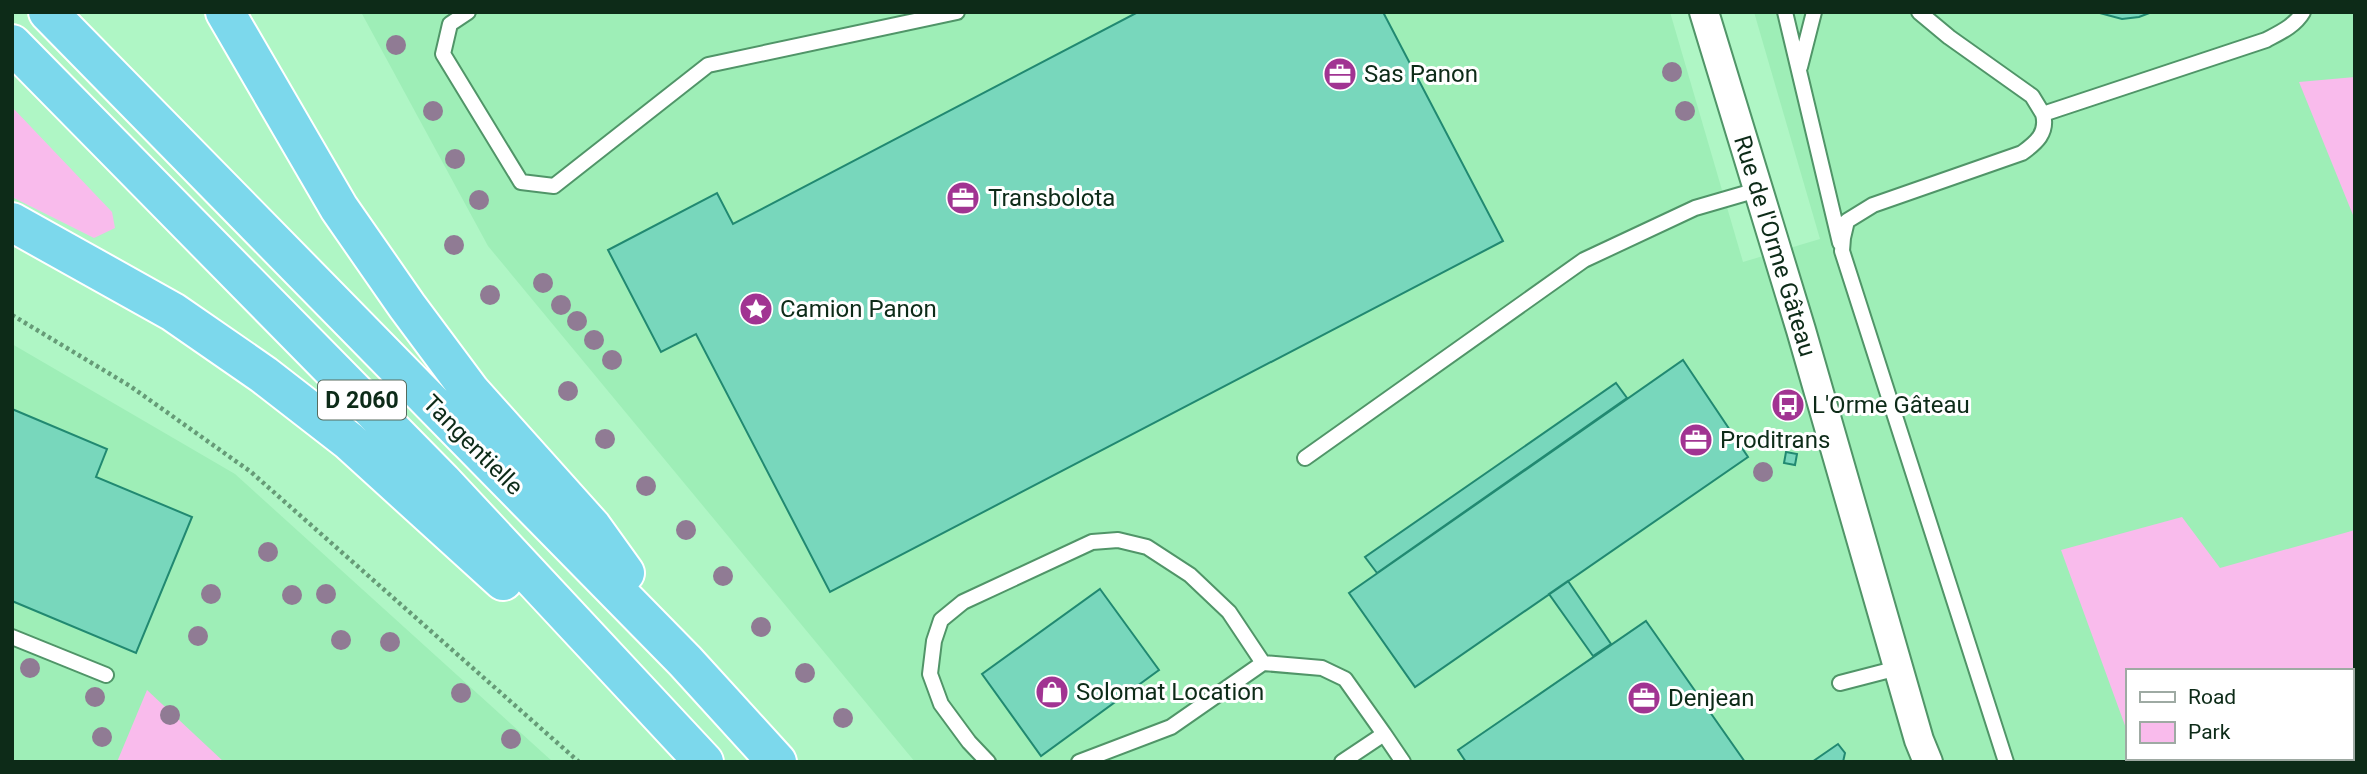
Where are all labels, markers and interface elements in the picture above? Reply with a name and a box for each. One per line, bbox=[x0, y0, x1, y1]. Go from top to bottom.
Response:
office icon: Sas Panon bbox=[1321, 55, 1359, 93]
place label: Sas Panon bbox=[1364, 60, 1478, 88]
street label: Rue de l'Orme Gâteau bbox=[1728, 132, 1822, 360]
office icon: Transbolota bbox=[944, 179, 982, 217]
place label: Transbolota bbox=[988, 184, 1115, 212]
place icon: Camion Panon bbox=[737, 290, 775, 328]
place label: Camion Panon bbox=[780, 295, 937, 323]
road number: D 2060 bbox=[318, 380, 406, 420]
bus stop icon: L'Orme Gâteau bbox=[1769, 386, 1807, 424]
street label: Tangentielle bbox=[417, 389, 529, 501]
place label: L'Orme Gâteau bbox=[1812, 391, 1970, 419]
office icon: Proditrans bbox=[1677, 421, 1715, 459]
place label: Proditrans bbox=[1720, 426, 1830, 454]
legend bbox=[2126, 669, 2353, 760]
shop icon: Solomat Location bbox=[1033, 673, 1071, 711]
place label: Solomat Location bbox=[1076, 678, 1264, 706]
office icon: Denjean bbox=[1625, 679, 1663, 717]
place label: Denjean bbox=[1668, 684, 1755, 712]
text: Road bbox=[2188, 685, 2236, 709]
text: Park bbox=[2188, 720, 2231, 744]

